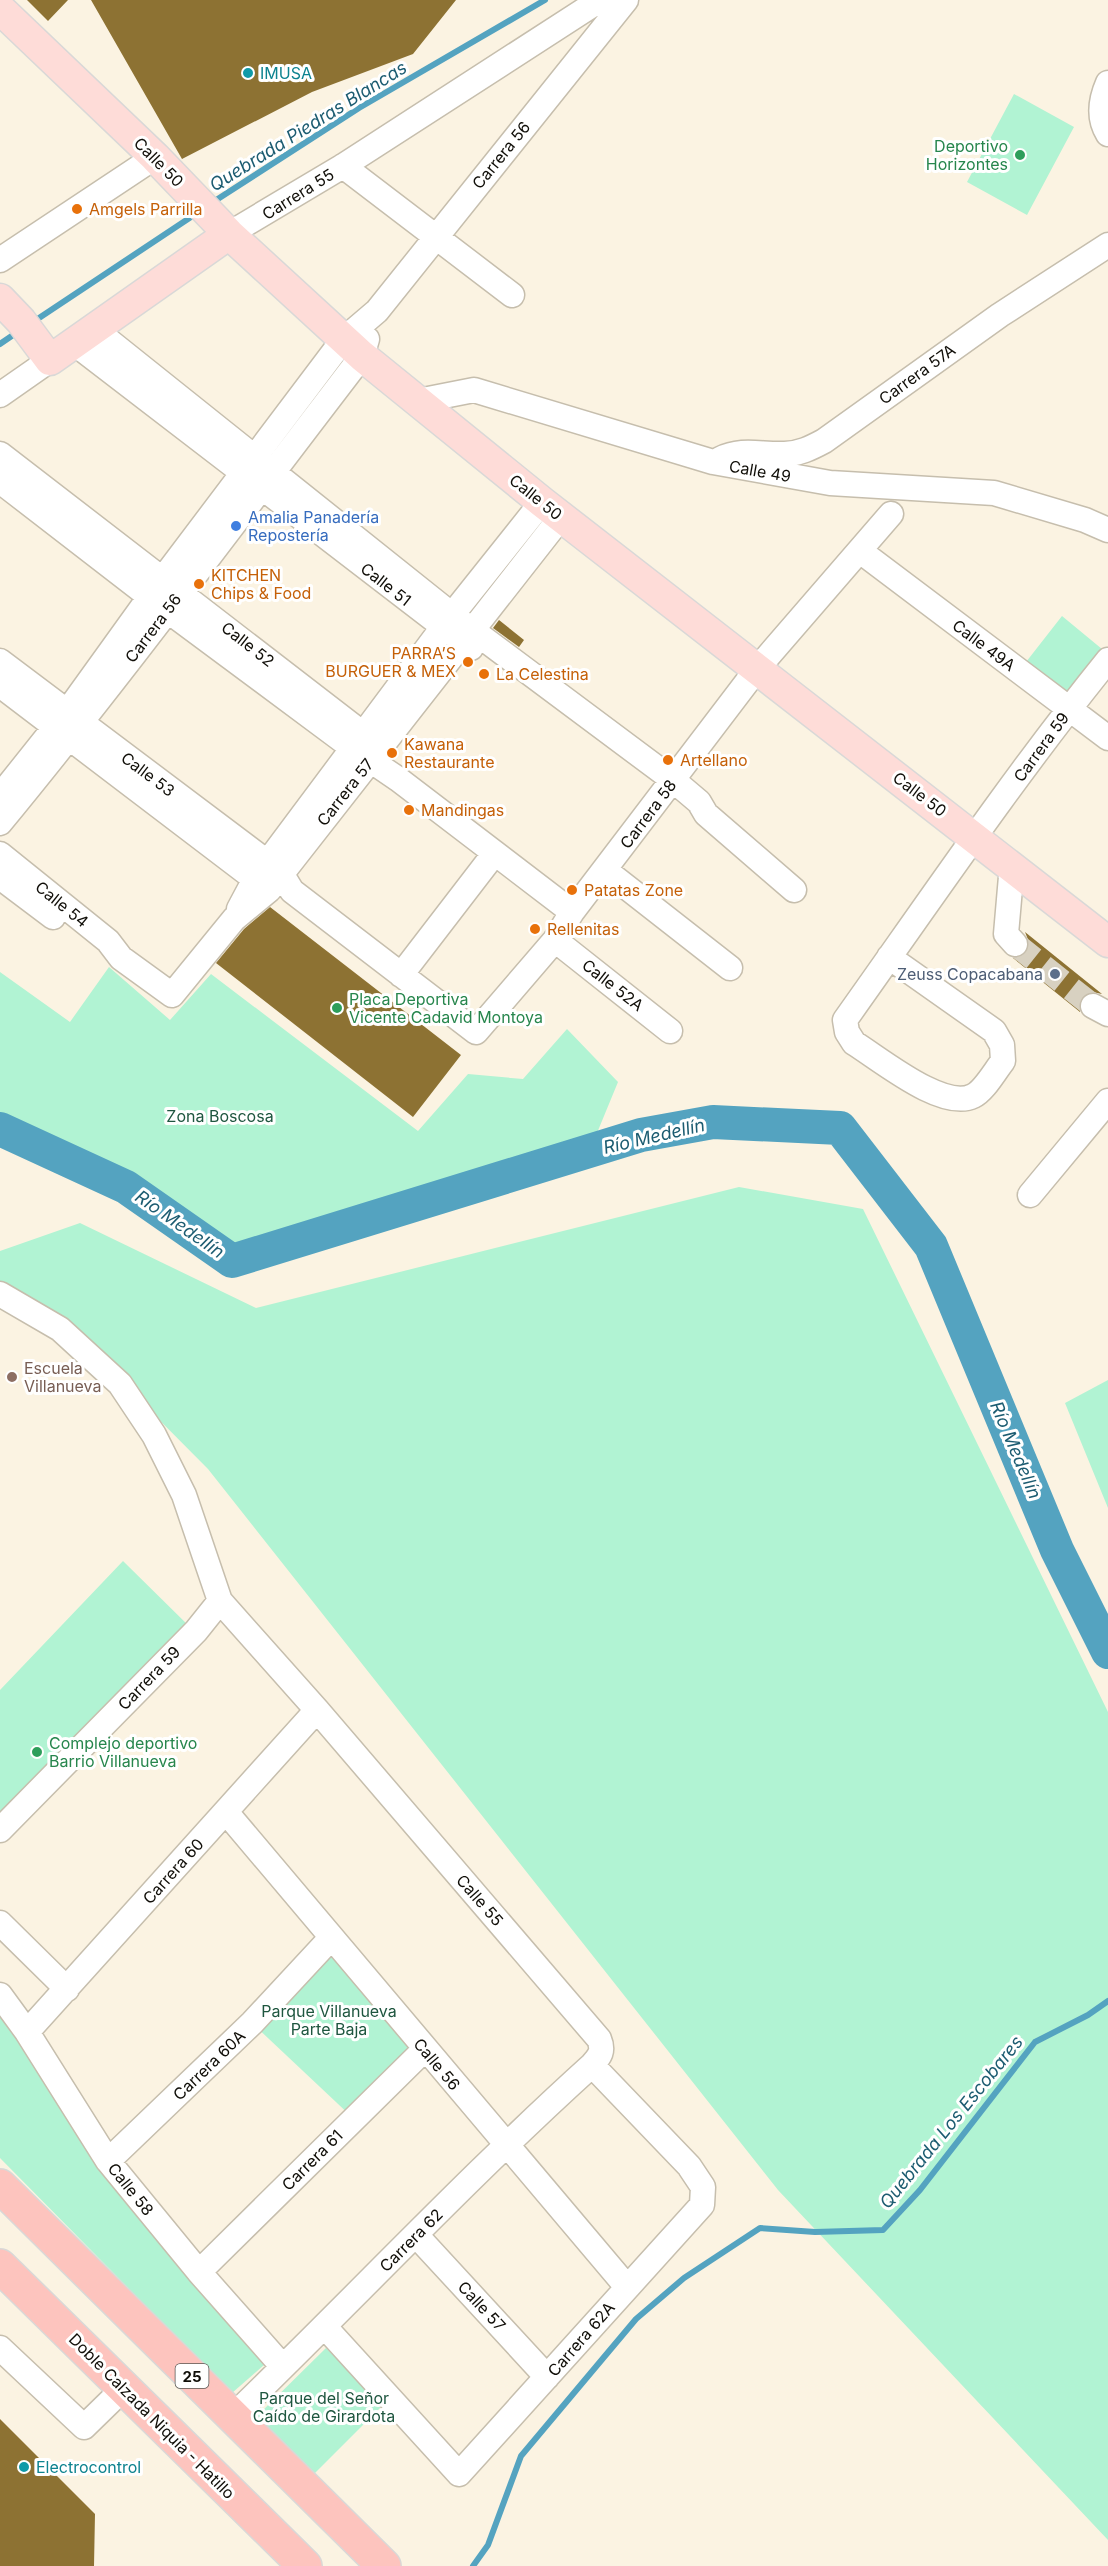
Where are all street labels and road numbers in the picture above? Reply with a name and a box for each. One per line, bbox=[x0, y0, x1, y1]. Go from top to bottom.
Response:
street label: Carrera 56 bbox=[468, 117, 534, 193]
street label: Calle 50 bbox=[130, 133, 188, 191]
street label: Carrera 55 bbox=[258, 164, 338, 224]
street label: Carrera 57A bbox=[875, 340, 959, 408]
street label: Calle 49 bbox=[727, 456, 793, 486]
street label: Calle 50 bbox=[506, 470, 566, 524]
street label: Calle 51 bbox=[357, 558, 415, 610]
street label: Carrera 56 bbox=[121, 590, 185, 666]
street label: Calle 49A bbox=[949, 615, 1019, 675]
street label: Calle 52 bbox=[218, 617, 278, 671]
street label: Carrera 59 bbox=[1009, 708, 1073, 786]
street label: Calle 53 bbox=[117, 747, 179, 801]
street label: Carrera 57 bbox=[312, 754, 378, 830]
street label: Calle 50 bbox=[889, 767, 951, 821]
street label: Carrera 58 bbox=[616, 776, 680, 852]
street label: Calle 54 bbox=[31, 877, 93, 931]
street label: Calle 52A bbox=[578, 955, 648, 1015]
street label: Carrera 59 bbox=[114, 1642, 184, 1714]
street label: Carrera 60 bbox=[138, 1834, 208, 1908]
street label: Calle 55 bbox=[452, 1870, 508, 1930]
street label: Carrera 60A bbox=[169, 2026, 249, 2104]
street label: Calle 56 bbox=[409, 2034, 465, 2094]
street label: Carrera 61 bbox=[277, 2125, 347, 2195]
street label: Calle 58 bbox=[104, 2159, 158, 2219]
street label: Carrera 62 bbox=[375, 2204, 447, 2276]
street label: Calle 57 bbox=[454, 2277, 510, 2335]
street label: Carrera 62A bbox=[543, 2298, 619, 2380]
street label: Doble Calzada Niquia - Hatillo bbox=[65, 2329, 239, 2503]
road number: 25 bbox=[176, 2364, 208, 2388]

